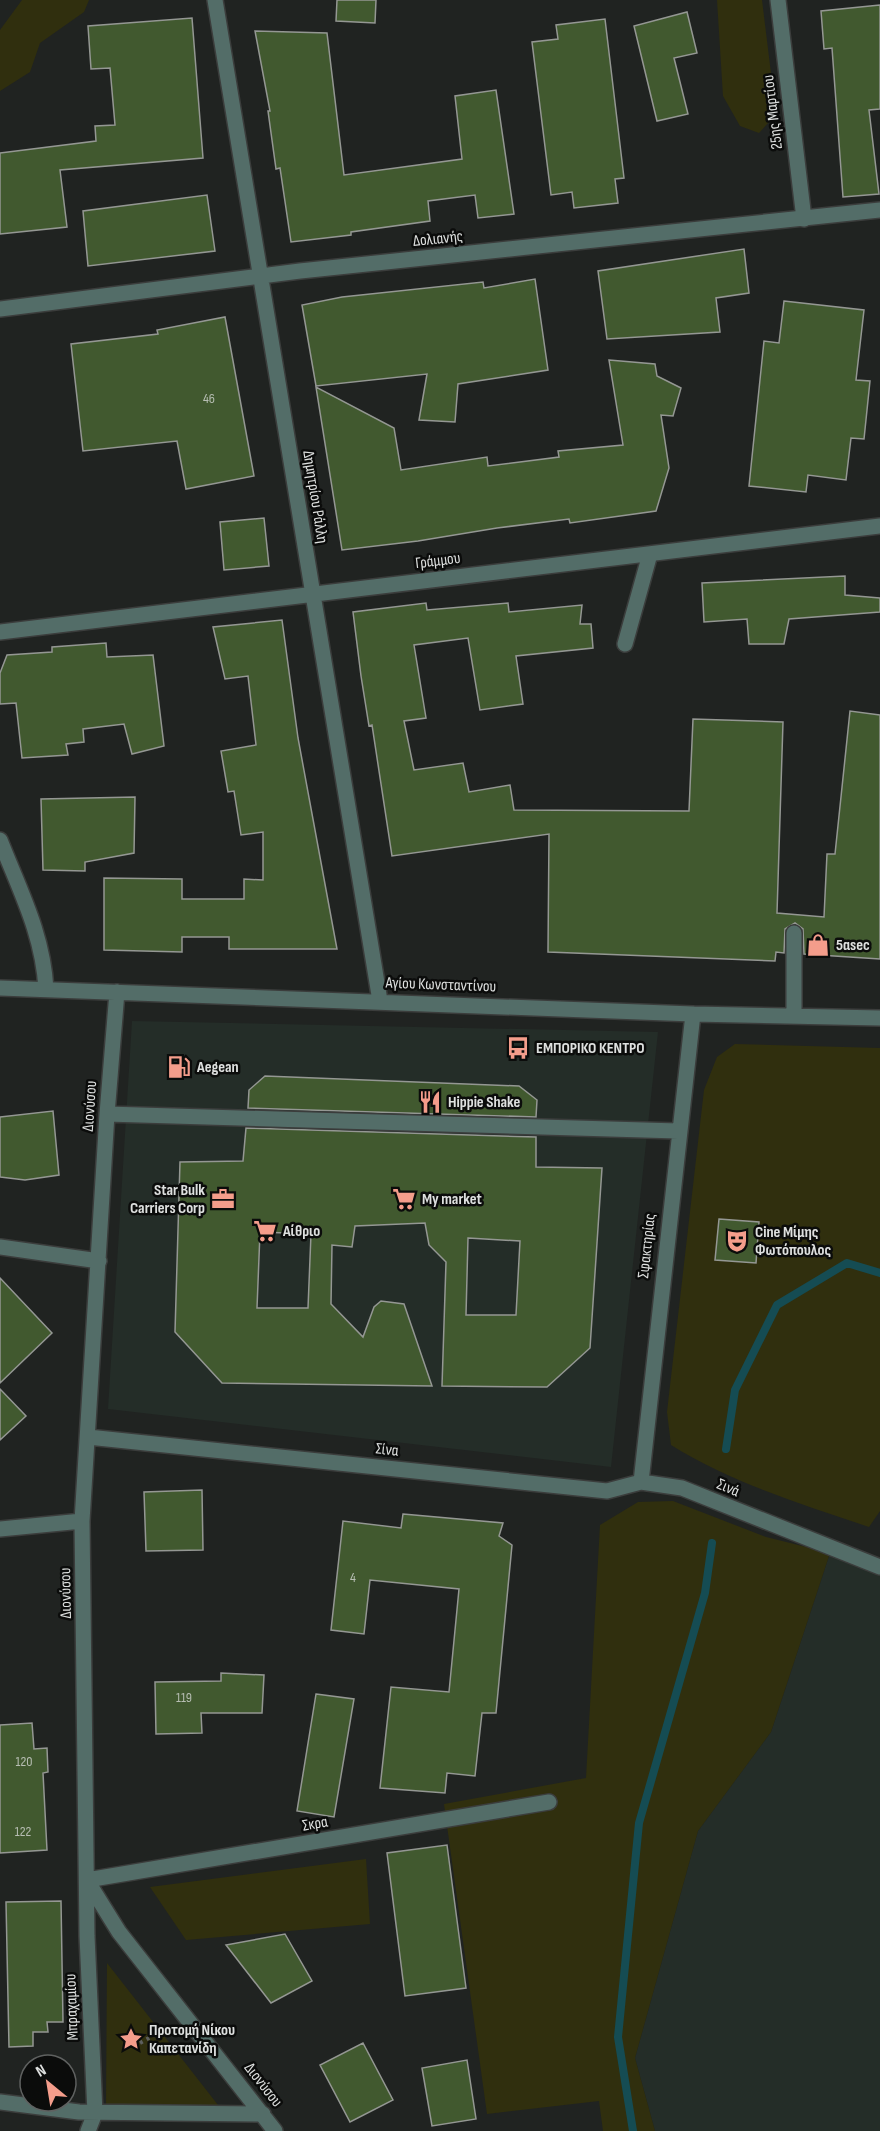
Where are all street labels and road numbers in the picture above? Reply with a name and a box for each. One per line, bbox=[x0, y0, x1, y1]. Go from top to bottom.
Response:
street label: 25ης Μαρτίου bbox=[759, 74, 787, 150]
street label: Δολιανής bbox=[412, 227, 464, 251]
street label: Δημητρίου Ράλλη bbox=[298, 449, 332, 545]
street label: Γράμμου bbox=[414, 549, 462, 573]
street label: Αγίου Κωνσταντίνου bbox=[384, 974, 497, 996]
street label: Διονύσου bbox=[79, 1080, 101, 1132]
street label: Σφακτηρίας bbox=[634, 1213, 660, 1279]
street label: Σίνα bbox=[375, 1439, 400, 1461]
street label: Σινά bbox=[714, 1475, 743, 1501]
street label: Διονύσου bbox=[56, 1567, 76, 1619]
street label: Σκρα bbox=[301, 1812, 329, 1836]
street label: Μπραχαμίου bbox=[61, 1973, 83, 2041]
street label: Διονύσου bbox=[240, 2059, 286, 2111]

